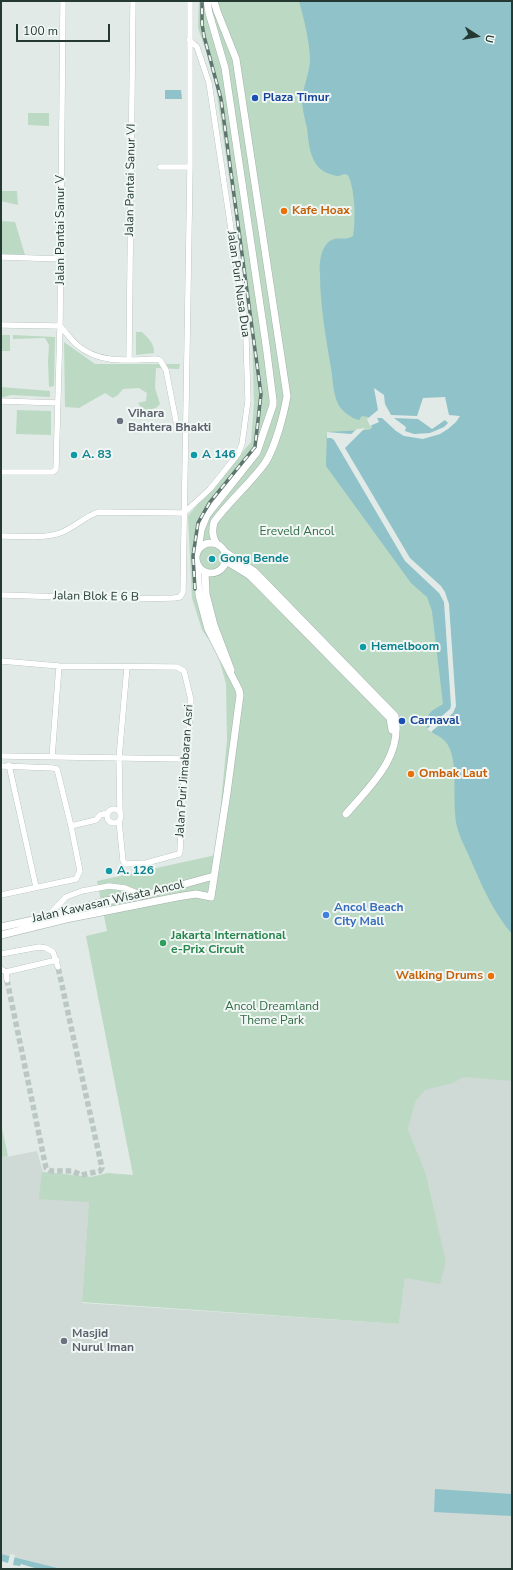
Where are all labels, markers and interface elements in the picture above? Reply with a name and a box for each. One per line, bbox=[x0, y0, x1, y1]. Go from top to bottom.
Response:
scale bar bbox=[18, 16, 112, 42]
north arrow bbox=[457, 16, 497, 56]
text: 100 m bbox=[23, 23, 58, 39]
text: U bbox=[481, 33, 497, 44]
place label: Plaza Timur bbox=[263, 91, 329, 105]
marker: Plaza Timur bbox=[250, 93, 260, 103]
street label: Jalan Pantai Sanur VI bbox=[123, 123, 139, 237]
street label: Jalan Pantai Sanur V bbox=[54, 175, 68, 285]
place label: Kafe Hoax bbox=[292, 204, 350, 218]
marker: Kafe Hoax bbox=[279, 206, 289, 216]
street label: Jalan Puri Nusa Dua bbox=[223, 230, 253, 338]
place label: Vihara Bahtera Bhakti bbox=[128, 407, 211, 435]
marker: Vihara Bahtera Bhakti bbox=[115, 416, 125, 426]
place label: A. 83 bbox=[82, 448, 112, 462]
place label: A 146 bbox=[202, 448, 236, 462]
marker: A. 83 bbox=[69, 450, 79, 460]
marker: A 146 bbox=[189, 450, 199, 460]
park label: Ereveld Ancol bbox=[260, 525, 334, 539]
place label: Gong Bende bbox=[220, 552, 289, 566]
marker: Gong Bende bbox=[207, 554, 217, 564]
street label: Jalan Blok E 6 B bbox=[53, 589, 139, 605]
place label: Hemelboom bbox=[371, 640, 439, 654]
marker: Hemelboom bbox=[358, 642, 368, 652]
street label: Jalan Puri Jimabaran Asri bbox=[173, 704, 197, 838]
place label: Carnaval bbox=[410, 714, 459, 728]
marker: Carnaval bbox=[397, 716, 407, 726]
place label: Ombak Laut bbox=[419, 767, 487, 781]
marker: Ombak Laut bbox=[406, 769, 416, 779]
place label: A. 126 bbox=[117, 864, 154, 878]
marker: A. 126 bbox=[104, 866, 114, 876]
street label: Jalan Kawasan Wisata Ancol bbox=[31, 878, 185, 926]
place label: Ancol Beach City Mall bbox=[334, 901, 403, 929]
marker: Ancol Beach City Mall bbox=[321, 910, 331, 920]
place label: Jakarta International e-Prix Circuit bbox=[171, 929, 286, 957]
marker: Jakarta International e-Prix Circuit bbox=[158, 938, 168, 948]
place label: Walking Drums bbox=[396, 969, 483, 983]
marker: Walking Drums bbox=[486, 971, 496, 981]
park label: Ancol Dreamland Theme Park bbox=[225, 1000, 319, 1028]
place label: Masjid Nurul Iman bbox=[72, 1327, 134, 1355]
marker: Masjid Nurul Iman bbox=[59, 1336, 69, 1346]

